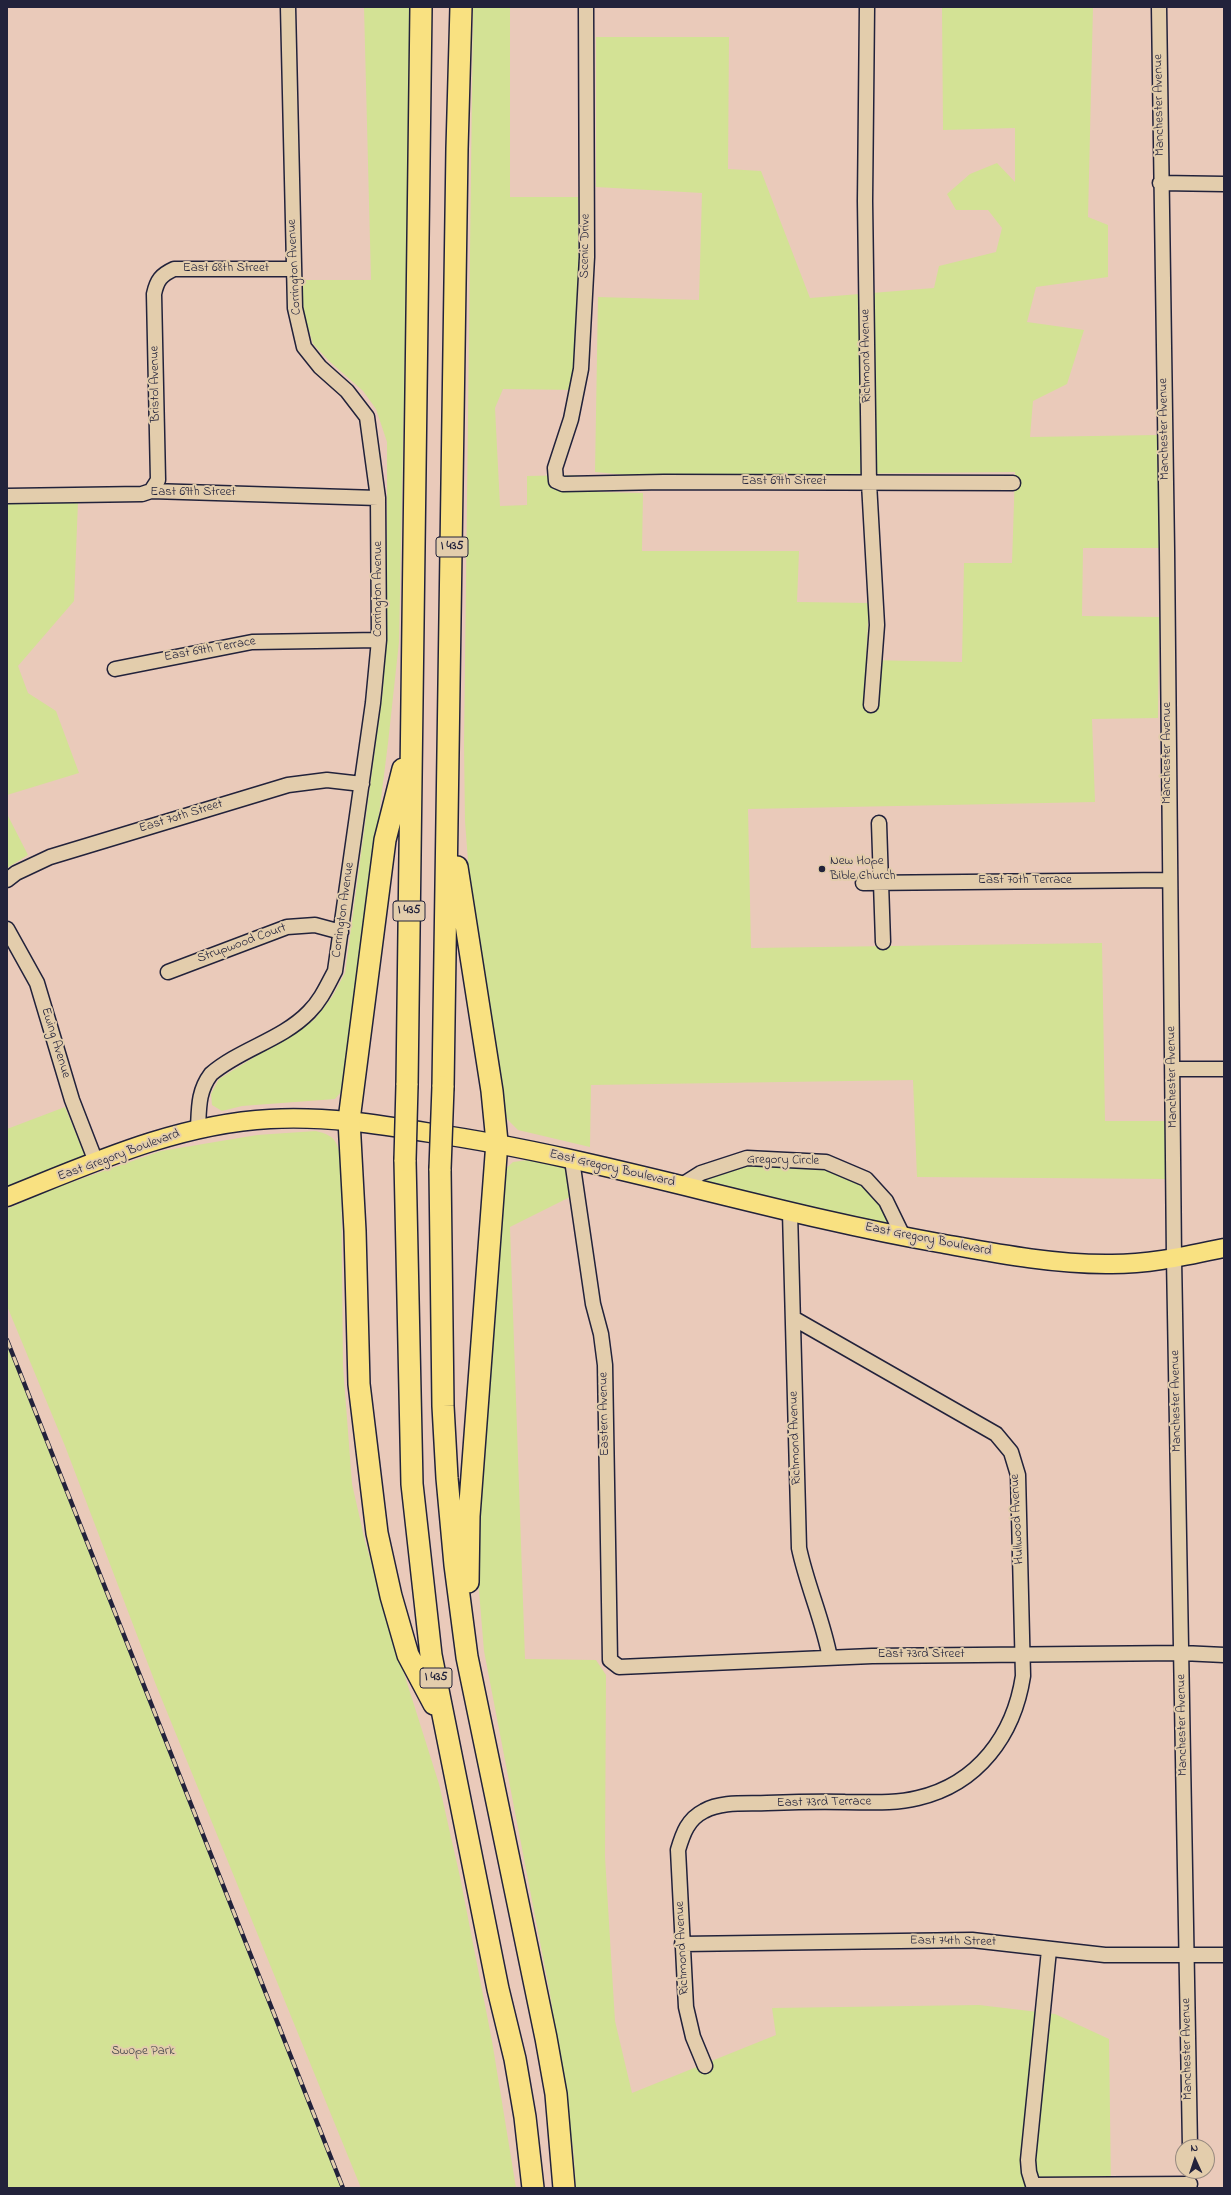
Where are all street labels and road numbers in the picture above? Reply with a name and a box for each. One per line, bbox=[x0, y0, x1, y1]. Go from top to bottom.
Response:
street label: Manchester Avenue bbox=[1151, 54, 1169, 156]
street label: Scenic Drive bbox=[578, 213, 594, 279]
street label: Corrington Avenue bbox=[285, 219, 305, 315]
street label: East 68th Street bbox=[183, 261, 269, 277]
street label: Richmond Avenue bbox=[858, 309, 876, 403]
street label: Bristol Avenue bbox=[148, 345, 164, 423]
street label: Manchester Avenue bbox=[1156, 378, 1174, 480]
street label: East 69th Street bbox=[741, 474, 827, 490]
street label: East 69th Street bbox=[150, 485, 236, 501]
road number: I 435 bbox=[436, 537, 468, 557]
street label: Corrington Avenue bbox=[371, 541, 387, 637]
street label: East 69th Terrace bbox=[163, 634, 257, 666]
street label: Manchester Avenue bbox=[1160, 702, 1176, 804]
street label: East 70th Street bbox=[137, 797, 225, 837]
street label: Corrington Avenue bbox=[330, 861, 358, 959]
street label: East 70th Terrace bbox=[978, 873, 1072, 889]
road number: I 435 bbox=[393, 901, 425, 921]
street label: Strupwood Court bbox=[195, 921, 289, 967]
street label: Ewing Avenue bbox=[37, 1006, 73, 1080]
street label: Manchester Avenue bbox=[1164, 1026, 1182, 1128]
street label: East Gregory Boulevard bbox=[56, 1127, 182, 1185]
street label: East Gregory Boulevard bbox=[548, 1147, 676, 1191]
street label: Gregory Circle bbox=[747, 1153, 819, 1169]
street label: East Gregory Boulevard bbox=[863, 1220, 993, 1260]
street label: Manchester Avenue bbox=[1168, 1350, 1186, 1452]
street label: Eastern Avenue bbox=[596, 1372, 614, 1456]
street label: Richmond Avenue bbox=[787, 1391, 805, 1485]
street label: Hullwood Avenue bbox=[1008, 1473, 1028, 1565]
street label: East 73rd Street bbox=[877, 1647, 965, 1663]
road number: I 435 bbox=[420, 1668, 452, 1688]
street label: Manchester Avenue bbox=[1174, 1674, 1192, 1776]
street label: East 73rd Terrace bbox=[777, 1794, 871, 1812]
street label: Richmond Avenue bbox=[673, 1901, 693, 1995]
street label: East 74th Street bbox=[910, 1933, 996, 1951]
street label: Manchester Avenue bbox=[1179, 1998, 1197, 2100]

